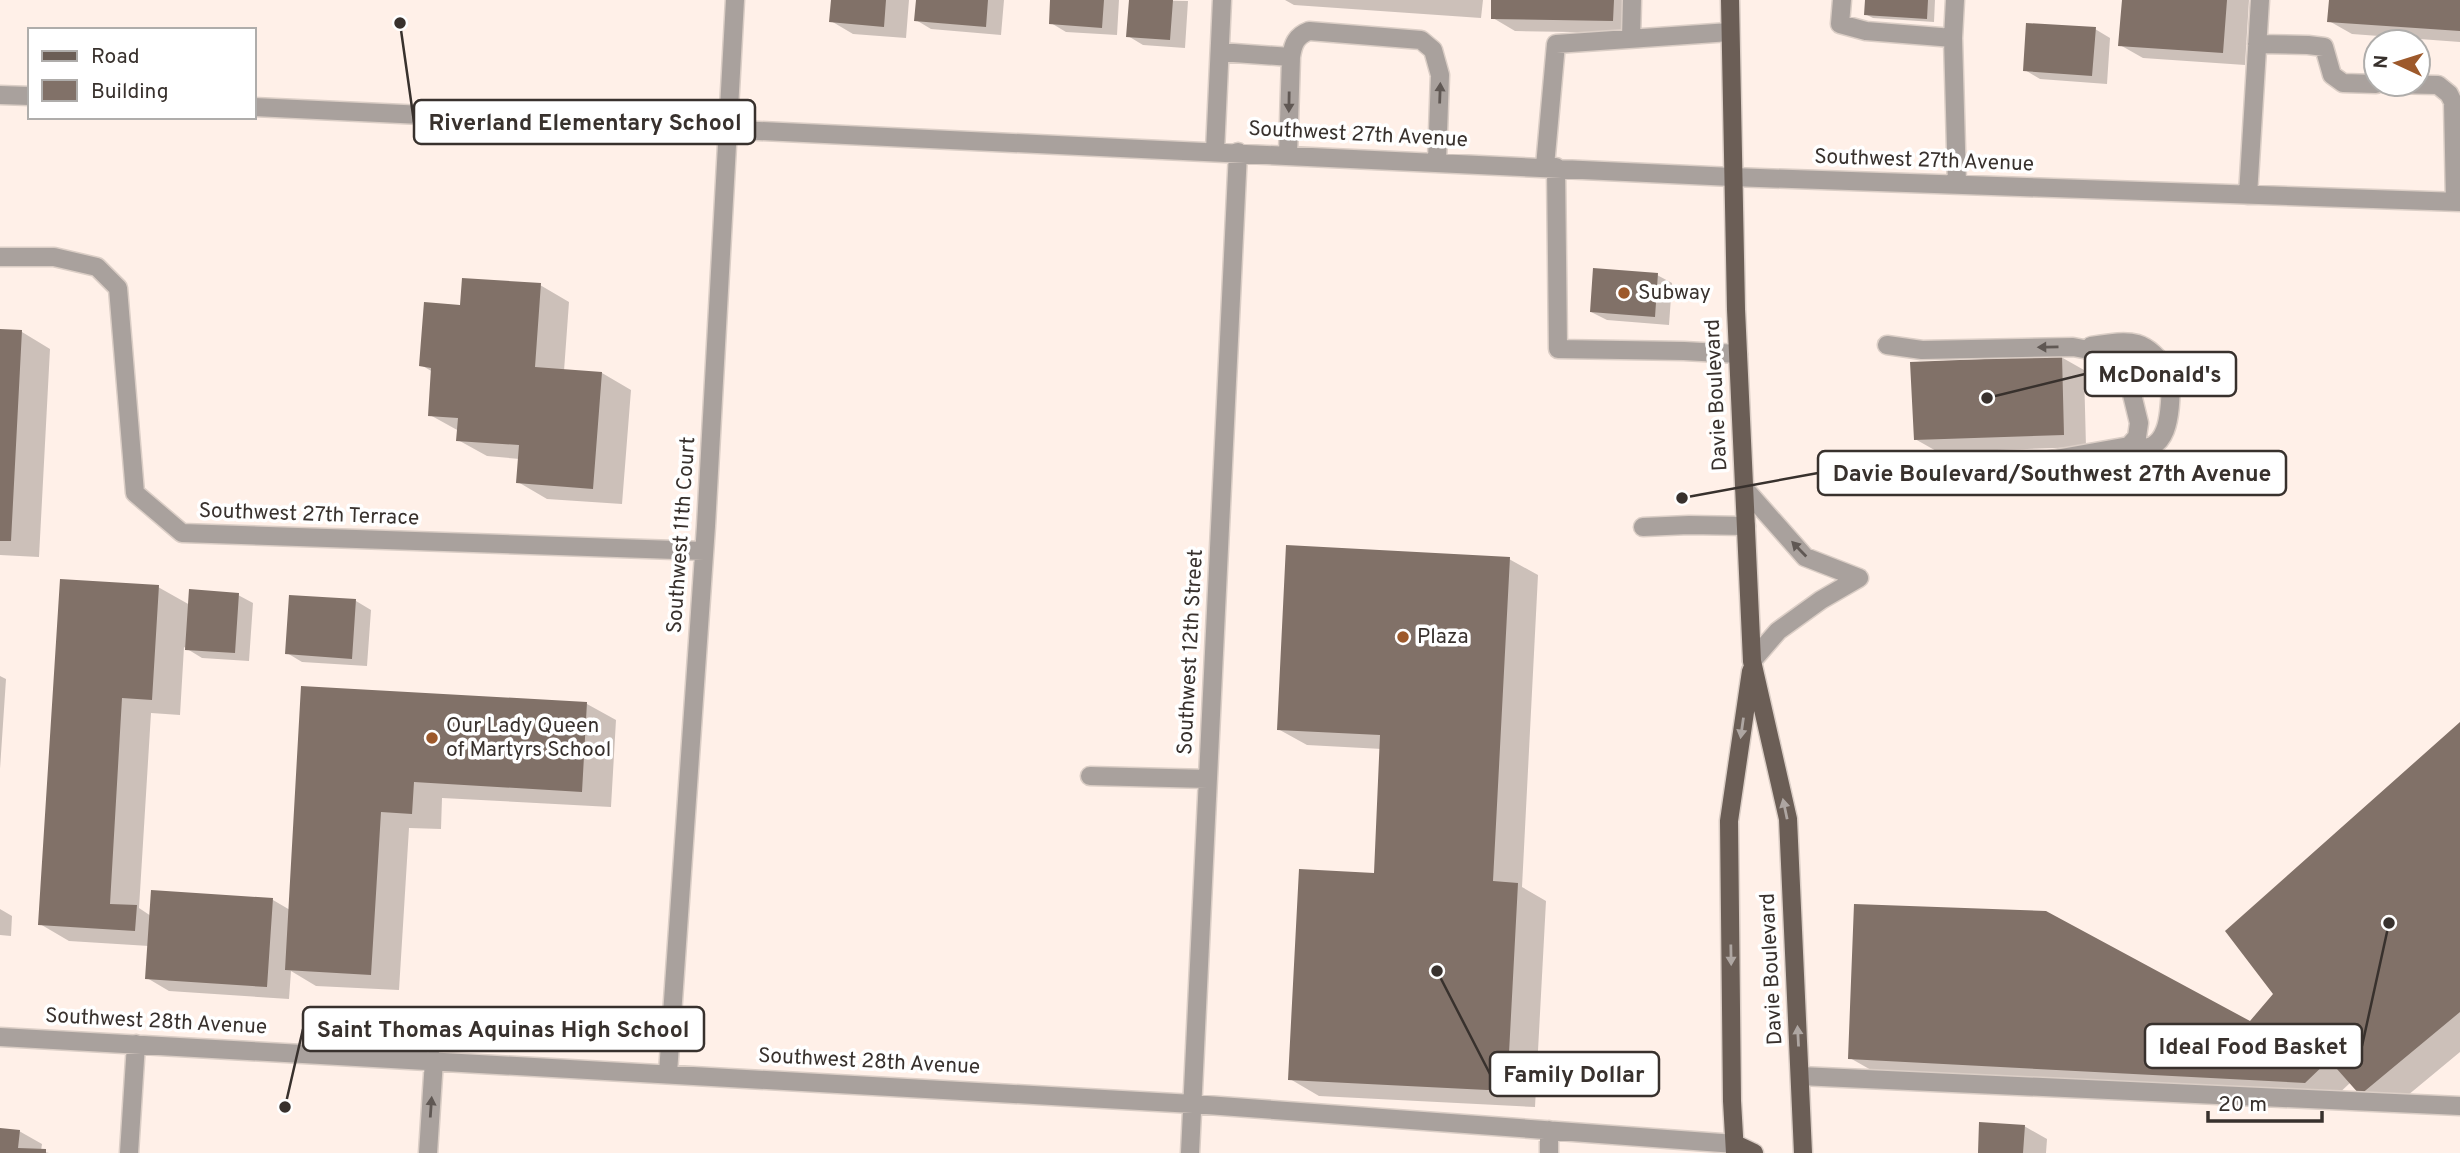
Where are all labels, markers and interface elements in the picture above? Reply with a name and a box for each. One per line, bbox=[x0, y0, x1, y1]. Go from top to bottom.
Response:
legend bbox=[28, 28, 256, 119]
north arrow bbox=[2362, 28, 2432, 98]
text: Road bbox=[91, 44, 140, 71]
text: N bbox=[2370, 54, 2394, 70]
text: Building bbox=[91, 79, 169, 106]
one-way arrow bbox=[1434, 82, 1445, 104]
one-way arrow bbox=[1283, 92, 1295, 114]
callout: Riverland Elementary School bbox=[414, 100, 755, 144]
text: Riverland Elementary School bbox=[428, 110, 742, 139]
street label: Southwest 27th Avenue bbox=[1247, 116, 1469, 154]
street label: Southwest 27th Avenue bbox=[1814, 144, 2034, 178]
place label: Subway bbox=[1638, 280, 1711, 307]
marker: Subway bbox=[1616, 285, 1632, 301]
street label: Davie Boulevard bbox=[1700, 318, 1734, 472]
one-way arrow bbox=[2036, 342, 2058, 353]
callout: McDonald's bbox=[2085, 352, 2236, 396]
text: McDonald's bbox=[2098, 362, 2222, 391]
street label: Southwest 11th Court bbox=[662, 436, 702, 634]
callout: Davie Boulevard/Southwest 27th Avenue bbox=[1818, 451, 2286, 495]
text: Davie Boulevard/Southwest 27th Avenue bbox=[1833, 461, 2271, 490]
street label: Southwest 27th Terrace bbox=[198, 498, 420, 532]
one-way arrow bbox=[1791, 541, 1807, 558]
street label: Southwest 12th Street bbox=[1172, 548, 1210, 756]
place label: Plaza bbox=[1417, 624, 1468, 651]
marker: Plaza bbox=[1395, 629, 1411, 645]
place label: Our Lady Queen of Martyrs School bbox=[446, 713, 611, 764]
one-way arrow bbox=[1737, 717, 1748, 739]
marker: Our Lady Queen of Martyrs School bbox=[424, 730, 440, 746]
one-way arrow bbox=[1780, 798, 1791, 820]
street label: Davie Boulevard bbox=[1755, 892, 1789, 1046]
one-way arrow bbox=[1725, 944, 1736, 966]
street label: Southwest 28th Avenue bbox=[44, 1003, 268, 1041]
callout: Saint Thomas Aquinas High School bbox=[303, 1007, 704, 1051]
text: Saint Thomas Aquinas High School bbox=[317, 1017, 689, 1046]
one-way arrow bbox=[1792, 1024, 1803, 1046]
callout: Ideal Food Basket bbox=[2145, 1024, 2362, 1068]
text: Ideal Food Basket bbox=[2158, 1034, 2348, 1063]
street label: Southwest 28th Avenue bbox=[757, 1043, 981, 1081]
callout: Family Dollar bbox=[1490, 1052, 1659, 1096]
text: Family Dollar bbox=[1503, 1062, 1645, 1091]
scale bar bbox=[2208, 1080, 2322, 1124]
text: 20 m bbox=[2218, 1092, 2267, 1119]
one-way arrow bbox=[426, 1095, 437, 1117]

